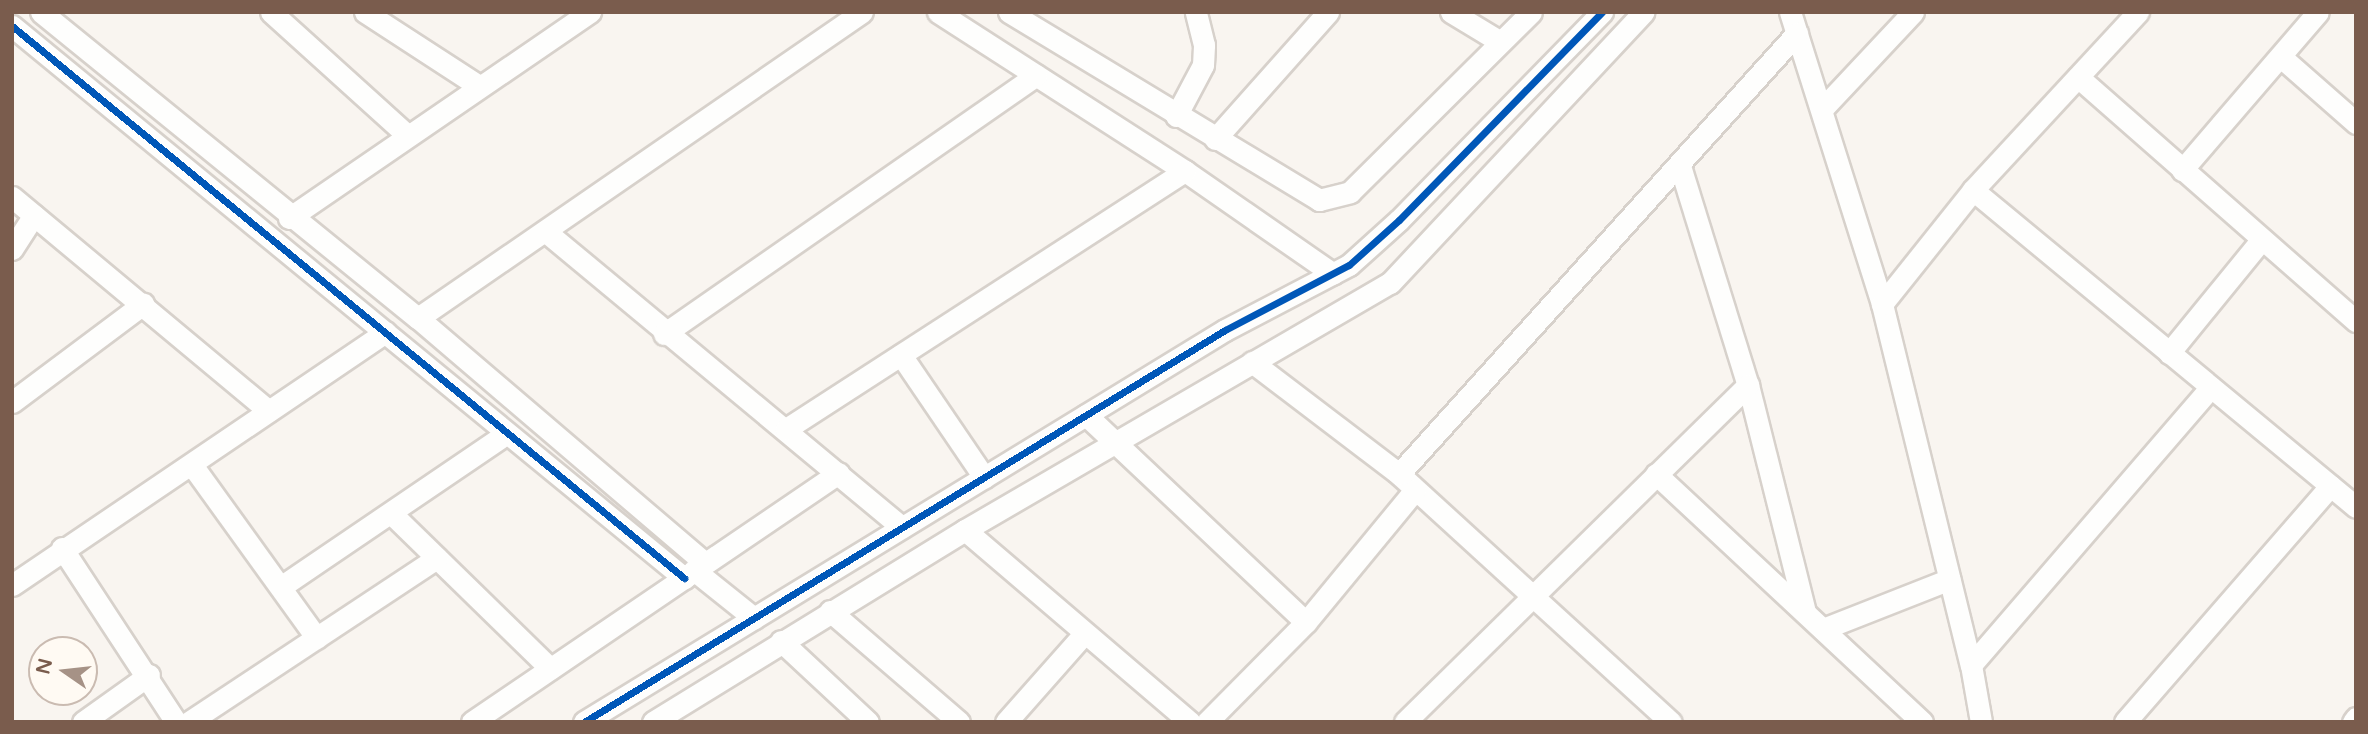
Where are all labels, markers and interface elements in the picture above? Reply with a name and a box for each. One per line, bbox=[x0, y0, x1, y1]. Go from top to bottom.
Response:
north arrow bbox=[28, 636, 98, 706]
text: N bbox=[32, 656, 57, 676]

